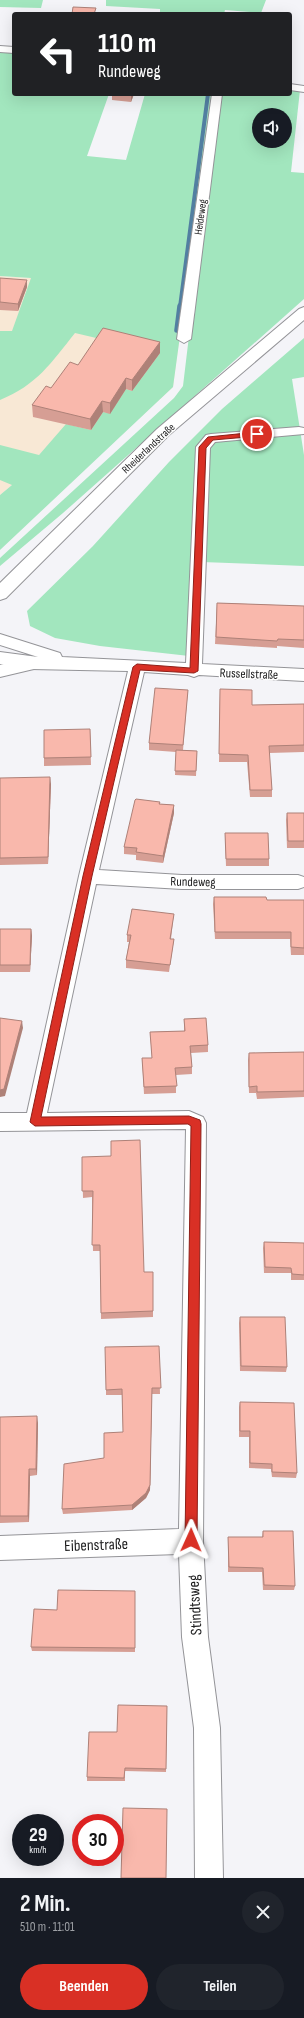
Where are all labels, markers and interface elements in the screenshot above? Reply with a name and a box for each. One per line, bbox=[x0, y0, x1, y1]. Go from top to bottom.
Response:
text: 110 m bbox=[98, 27, 156, 60]
icon: left bbox=[32, 28, 84, 80]
text: Rundeweg bbox=[98, 61, 161, 82]
map controls bbox=[252, 108, 292, 148]
button: sound bbox=[252, 108, 292, 148]
street label: Heideweg bbox=[192, 198, 210, 236]
pin bbox=[240, 417, 274, 451]
street label: Rheiderlandstraße bbox=[119, 421, 177, 476]
icon: arrive bbox=[246, 423, 268, 445]
street label: Russellstraße bbox=[219, 665, 278, 683]
street label: Rundeweg bbox=[170, 874, 216, 890]
position arrow bbox=[170, 1519, 212, 1561]
street label: Eibenstraße bbox=[64, 1535, 128, 1556]
street label: Stindtsweg bbox=[184, 1574, 207, 1636]
speed limit sign: 30 bbox=[72, 1814, 124, 1866]
text: 29 bbox=[29, 1823, 47, 1847]
text: km/h bbox=[29, 1844, 47, 1856]
text: 2 Min. bbox=[20, 1889, 70, 1918]
button: close bbox=[242, 1891, 284, 1933]
text: 510 m · 11:01 bbox=[20, 1919, 75, 1935]
button: Beenden bbox=[20, 1964, 148, 2010]
button: Teilen bbox=[156, 1964, 284, 2010]

